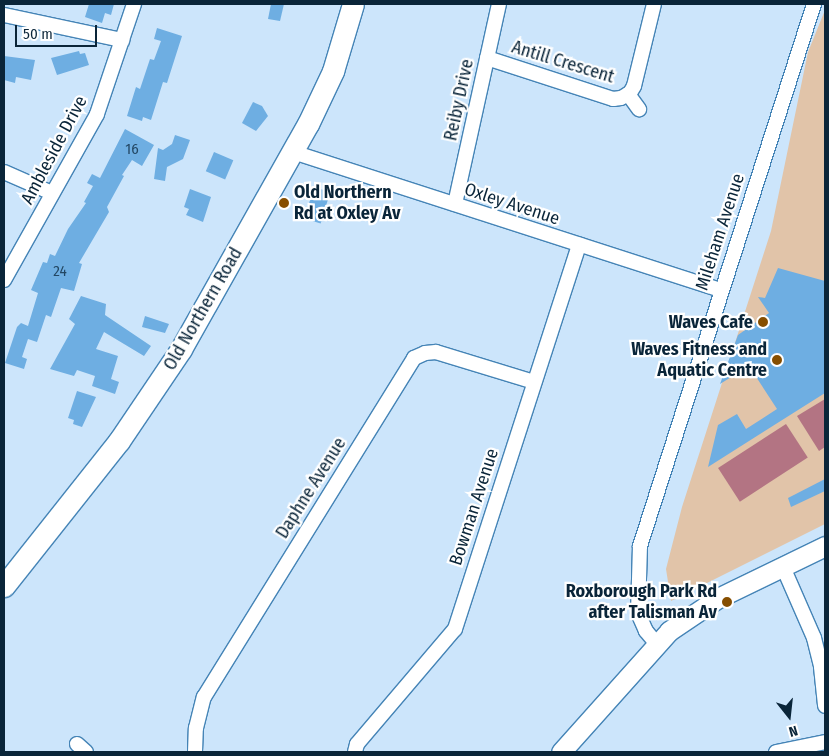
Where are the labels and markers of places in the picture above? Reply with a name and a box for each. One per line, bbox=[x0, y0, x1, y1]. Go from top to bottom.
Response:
place label: Old Northern Rd at Oxley Av bbox=[294, 182, 400, 224]
marker: Old Northern Rd at Oxley Av bbox=[278, 197, 290, 209]
place label: Waves Cafe bbox=[669, 311, 753, 333]
marker: Waves Cafe bbox=[757, 316, 769, 328]
place label: Waves Fitness and Aquatic Centre bbox=[631, 339, 767, 382]
marker: Waves Fitness and Aquatic Centre bbox=[771, 354, 783, 366]
place label: Roxborough Park Rd after Talisman Av bbox=[566, 581, 717, 624]
marker: Roxborough Park Rd after Talisman Av bbox=[721, 596, 733, 608]

